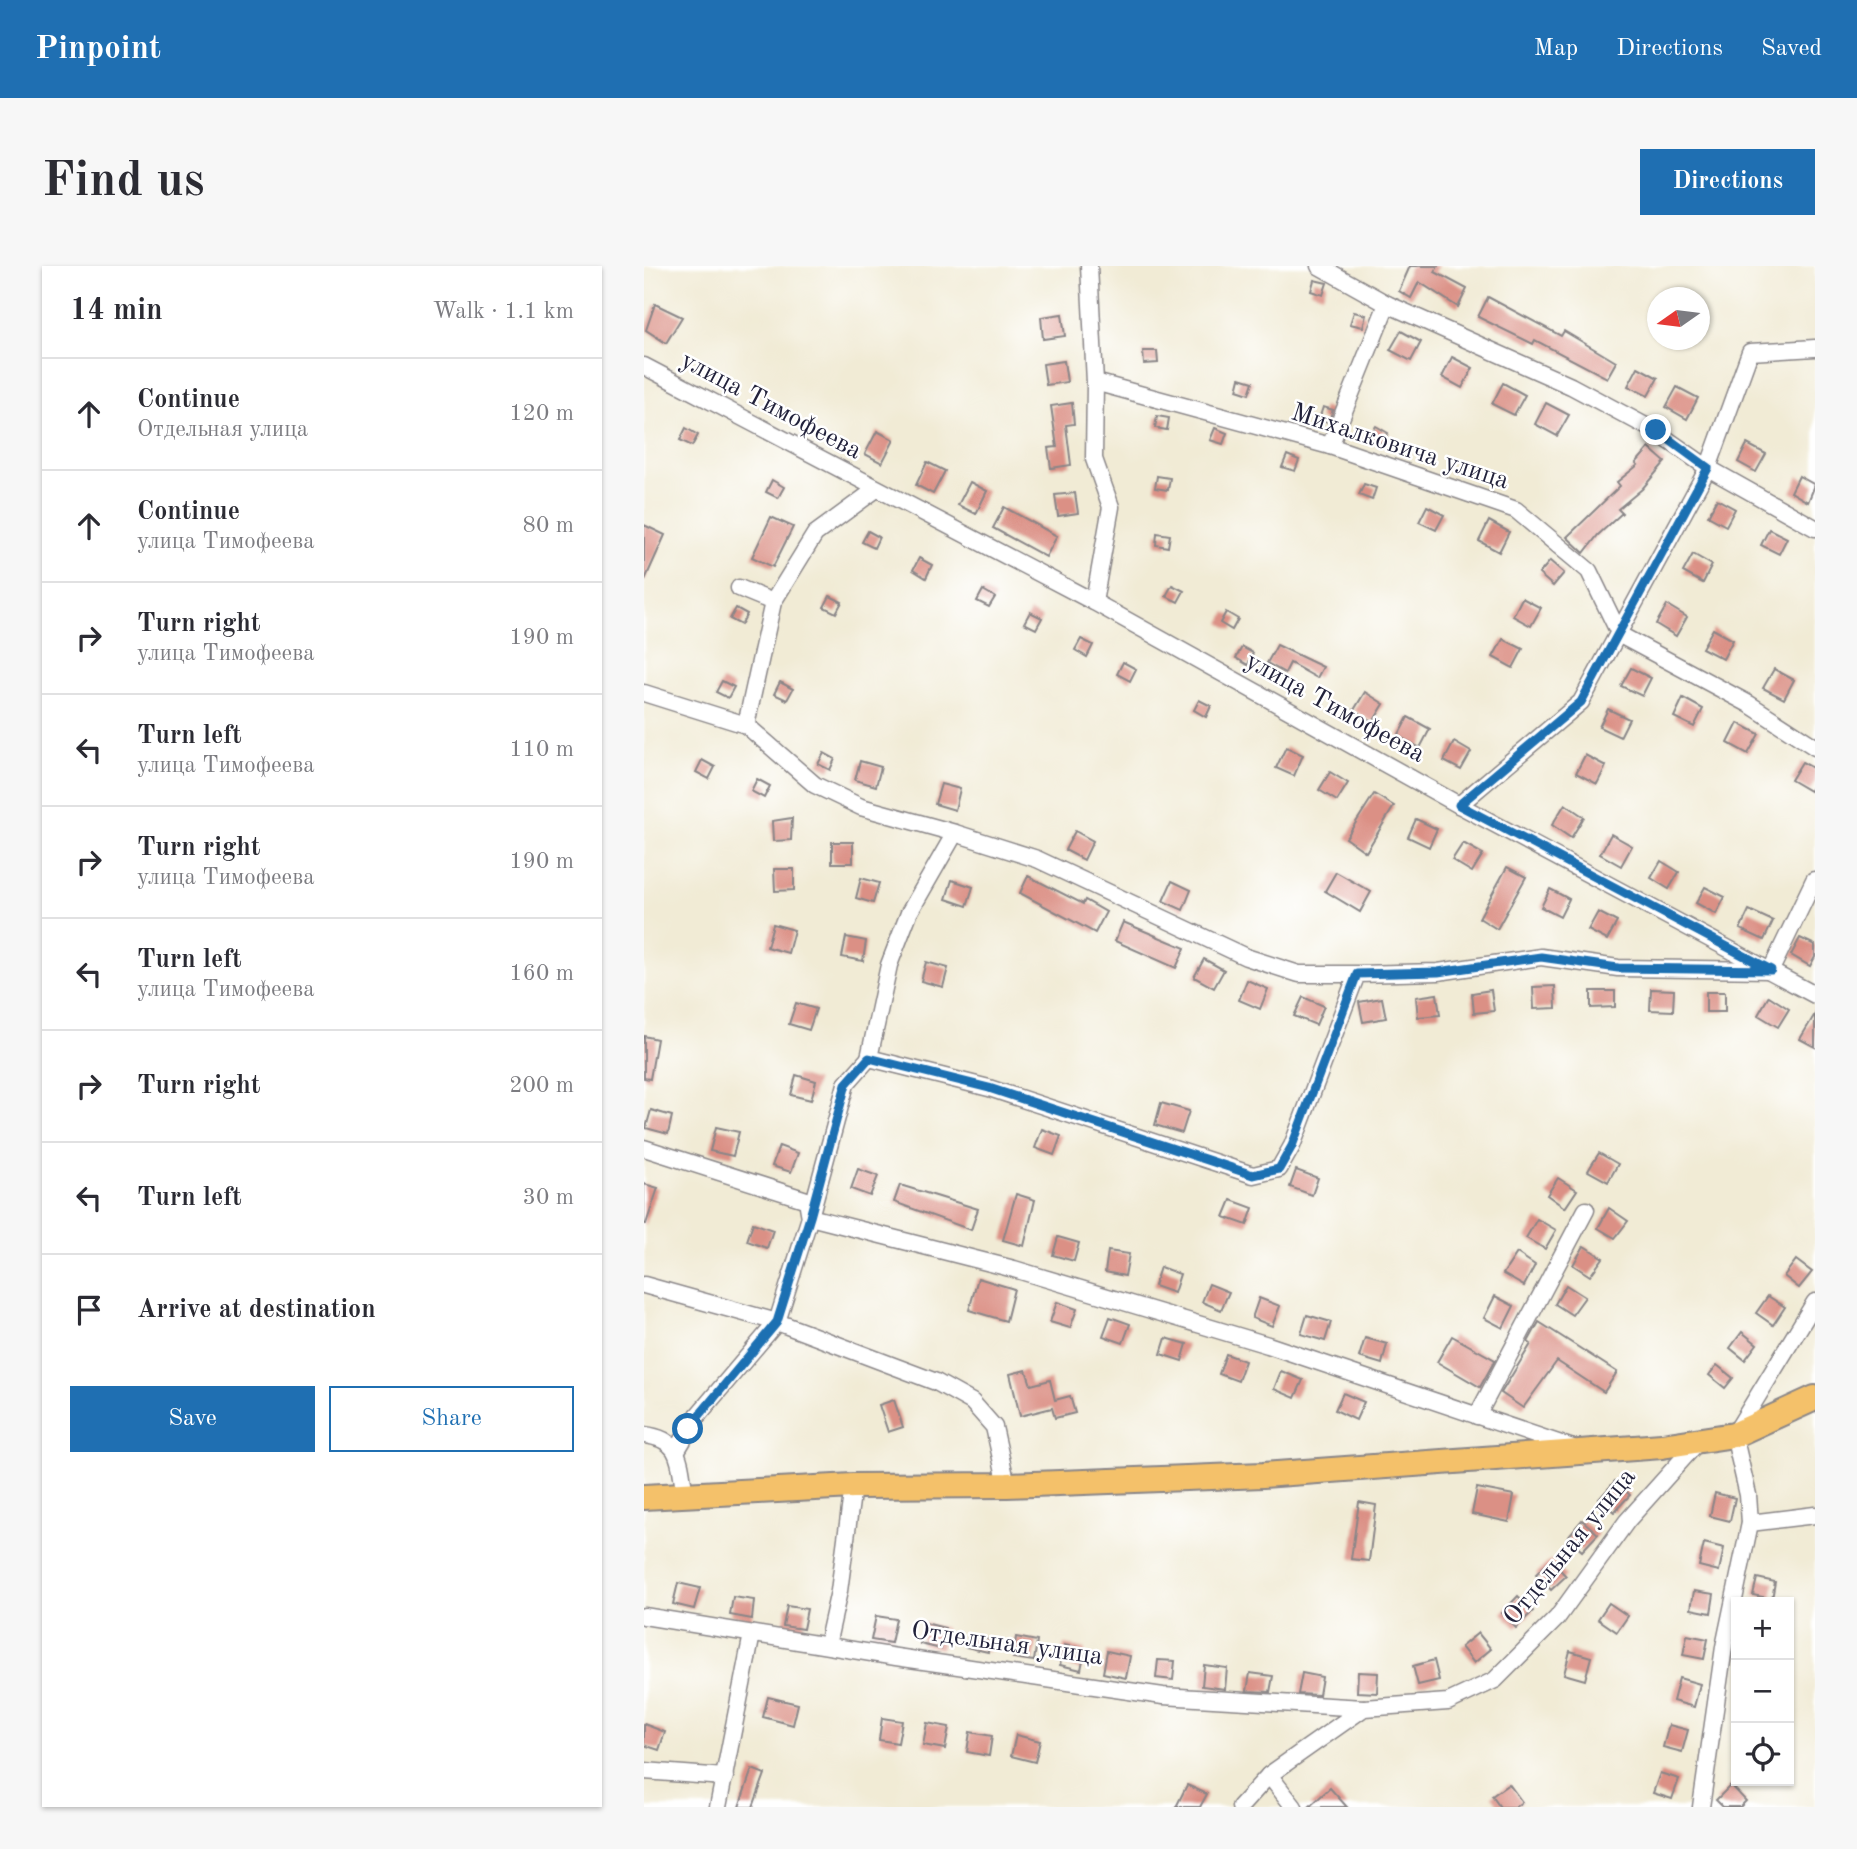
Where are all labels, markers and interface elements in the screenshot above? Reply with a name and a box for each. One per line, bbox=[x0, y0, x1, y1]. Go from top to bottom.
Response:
text: Pinpoint bbox=[35, 33, 161, 66]
text: Map bbox=[1534, 37, 1578, 61]
text: Directions bbox=[1616, 37, 1723, 61]
text: Saved bbox=[1761, 37, 1822, 61]
button: Directions bbox=[1640, 149, 1815, 215]
text: Find us bbox=[42, 158, 205, 207]
north arrow bbox=[1647, 287, 1710, 350]
text: 14 min bbox=[70, 296, 163, 326]
text: Walk · 1.1 km bbox=[433, 300, 574, 323]
street label: улица Тимофеева bbox=[676, 347, 866, 465]
text: Continue bbox=[137, 387, 240, 413]
icon: ahead bbox=[70, 395, 108, 433]
street label: Михалковича улица bbox=[1288, 400, 1512, 495]
text: 120 m bbox=[509, 402, 574, 425]
route end bbox=[1640, 414, 1671, 445]
text: Отдельная улица bbox=[137, 418, 308, 441]
text: Continue bbox=[137, 499, 240, 525]
icon: ahead bbox=[70, 507, 108, 545]
text: 80 m bbox=[523, 514, 574, 537]
text: улица Тимофеева bbox=[137, 530, 315, 553]
text: Turn right bbox=[137, 611, 260, 637]
icon: right bbox=[70, 619, 108, 657]
text: 190 m bbox=[509, 626, 574, 649]
text: улица Тимофеева bbox=[137, 642, 315, 665]
street label: улица Тимофеева bbox=[1241, 648, 1429, 768]
text: Turn left bbox=[137, 723, 242, 749]
icon: left bbox=[70, 731, 108, 769]
text: 110 m bbox=[509, 738, 574, 761]
text: улица Тимофеева bbox=[137, 754, 315, 777]
text: Turn right bbox=[137, 835, 260, 861]
icon: right bbox=[70, 843, 108, 881]
text: 190 m bbox=[509, 850, 574, 873]
text: улица Тимофеева bbox=[137, 866, 315, 889]
text: Turn left bbox=[137, 947, 242, 973]
icon: left bbox=[70, 955, 108, 993]
text: 160 m bbox=[509, 962, 574, 985]
text: улица Тимофеева bbox=[137, 978, 315, 1001]
icon: right bbox=[70, 1067, 108, 1105]
text: Turn right bbox=[137, 1073, 260, 1099]
text: 200 m bbox=[509, 1074, 574, 1097]
icon: left bbox=[70, 1179, 108, 1217]
text: Turn left bbox=[137, 1185, 242, 1211]
text: 30 m bbox=[523, 1186, 574, 1209]
icon: arrive bbox=[70, 1291, 108, 1329]
text: Arrive at destination bbox=[137, 1297, 376, 1323]
button: Save bbox=[70, 1386, 315, 1452]
button: Share bbox=[329, 1386, 574, 1452]
route start bbox=[672, 1413, 703, 1444]
street label: Отдельная улица bbox=[1499, 1464, 1641, 1630]
map controls bbox=[1731, 1597, 1794, 1786]
button: + bbox=[1731, 1597, 1794, 1660]
street label: Отдельная улица bbox=[909, 1618, 1105, 1670]
button: − bbox=[1731, 1660, 1794, 1723]
button: locate bbox=[1731, 1723, 1794, 1786]

